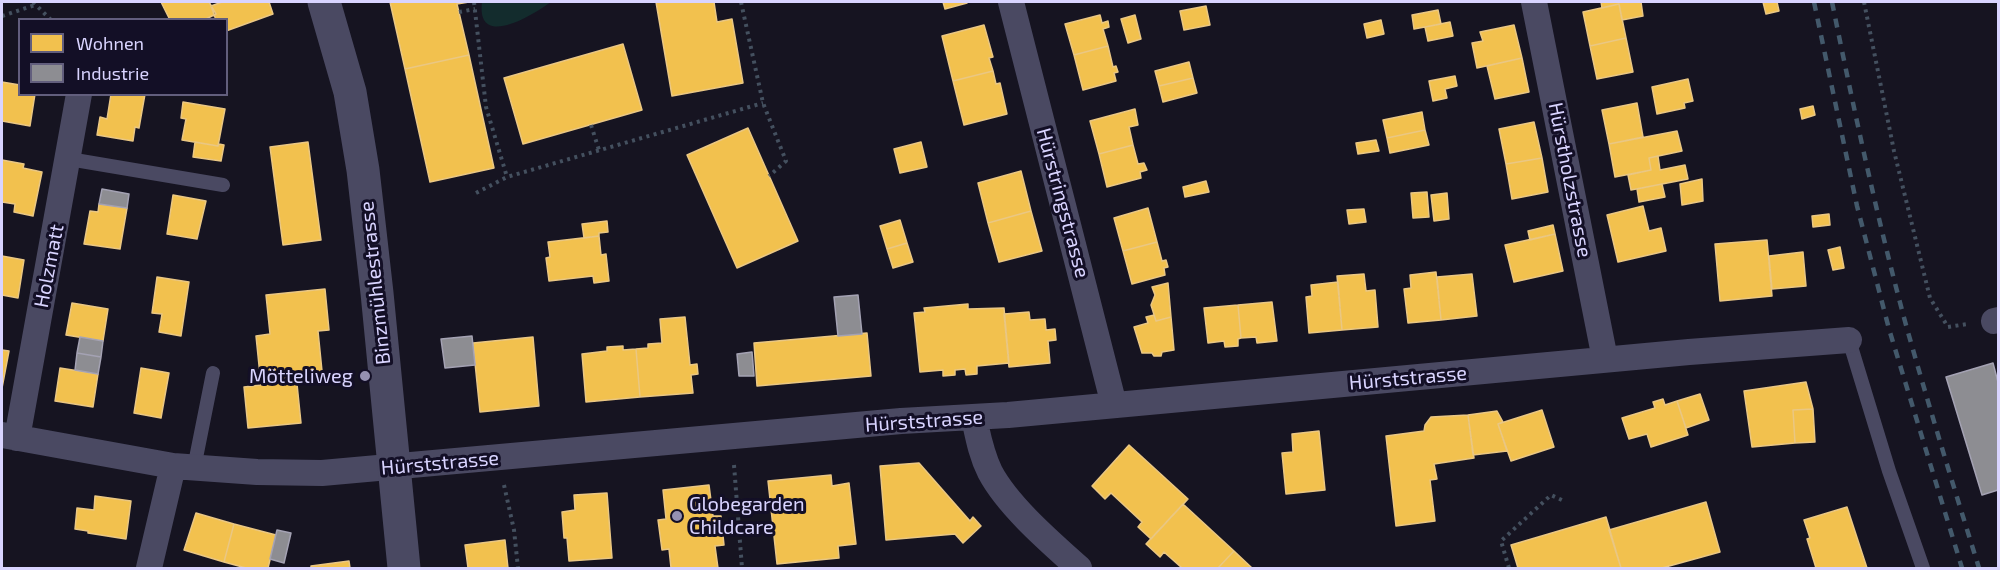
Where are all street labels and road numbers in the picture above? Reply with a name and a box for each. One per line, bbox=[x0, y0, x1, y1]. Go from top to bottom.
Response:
street label: Hürstholzstrasse bbox=[1543, 100, 1597, 260]
street label: Hürstringstrasse bbox=[1031, 125, 1095, 281]
street label: Binzmühlestrasse bbox=[354, 200, 396, 366]
street label: Holzmatt bbox=[29, 222, 69, 310]
street label: Hürststrasse bbox=[1348, 361, 1468, 395]
street label: Hürststrasse bbox=[864, 405, 984, 437]
street label: Hürststrasse bbox=[380, 446, 500, 480]

